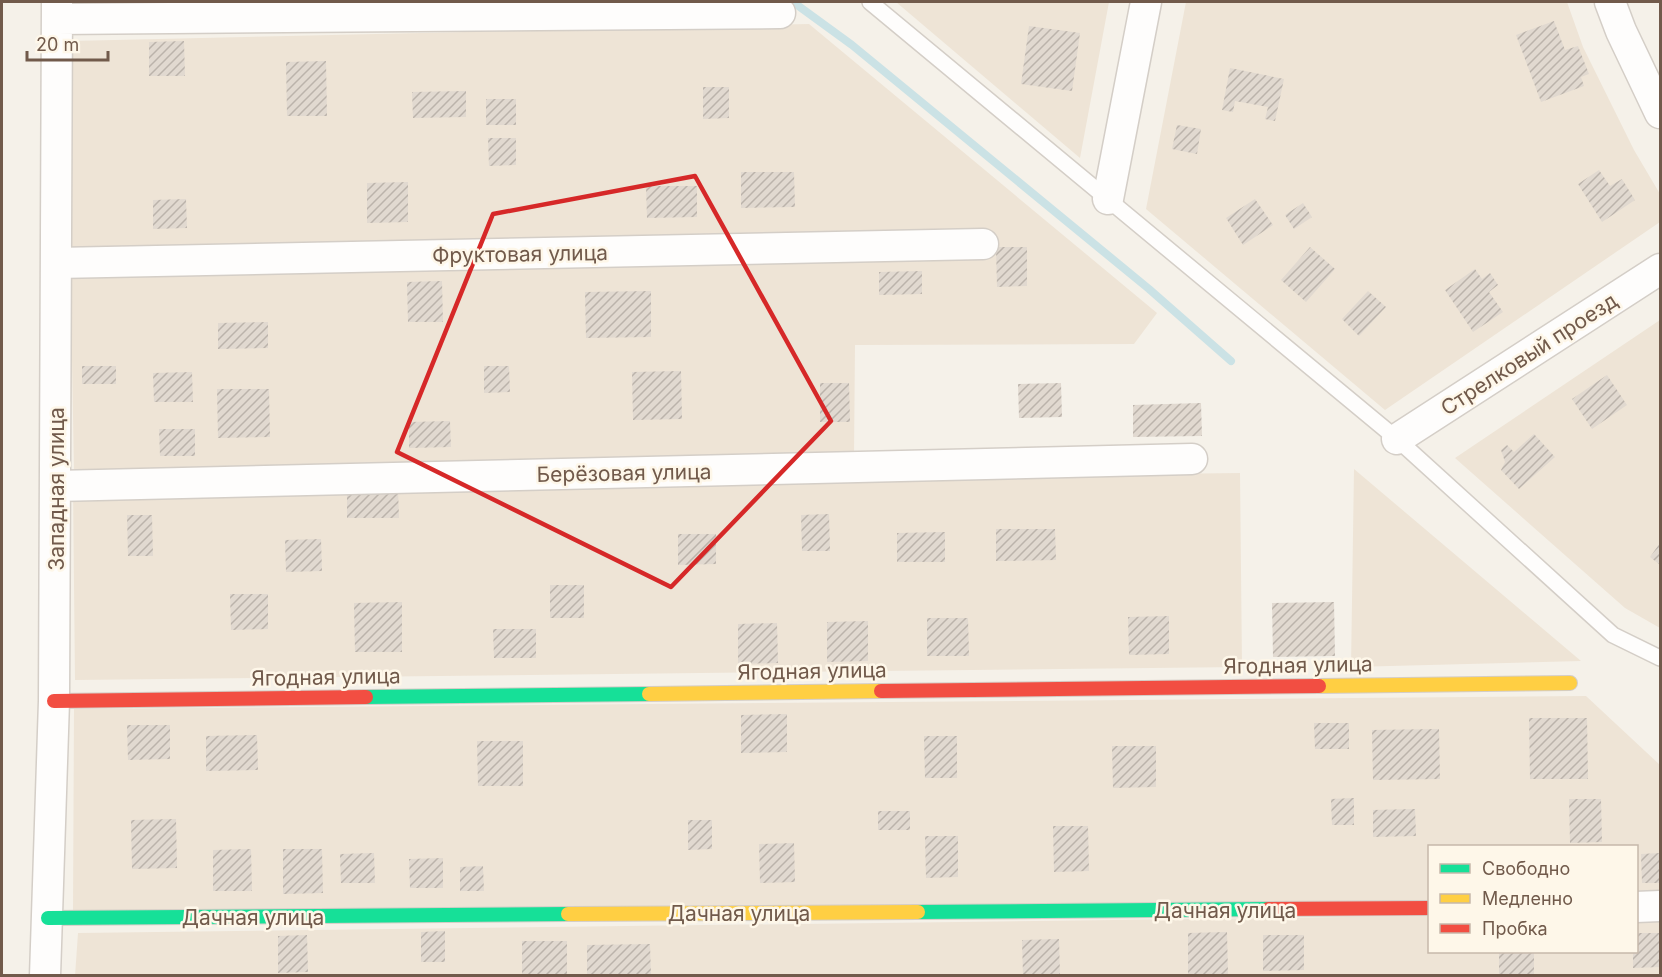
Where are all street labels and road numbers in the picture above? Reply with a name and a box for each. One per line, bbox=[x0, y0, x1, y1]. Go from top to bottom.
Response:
street label: Фруктовая улица bbox=[432, 240, 608, 268]
street label: Стрелковый проезд bbox=[1436, 288, 1622, 420]
street label: Западная улица bbox=[44, 407, 69, 571]
street label: Берёзовая улица bbox=[536, 459, 712, 487]
street label: Ягодная улица bbox=[1223, 651, 1373, 679]
street label: Ягодная улица bbox=[737, 657, 887, 685]
street label: Ягодная улица bbox=[251, 663, 401, 691]
street label: Дачная улица bbox=[1154, 898, 1296, 923]
street label: Дачная улица bbox=[668, 901, 810, 926]
street label: Дачная улица bbox=[182, 905, 324, 930]

